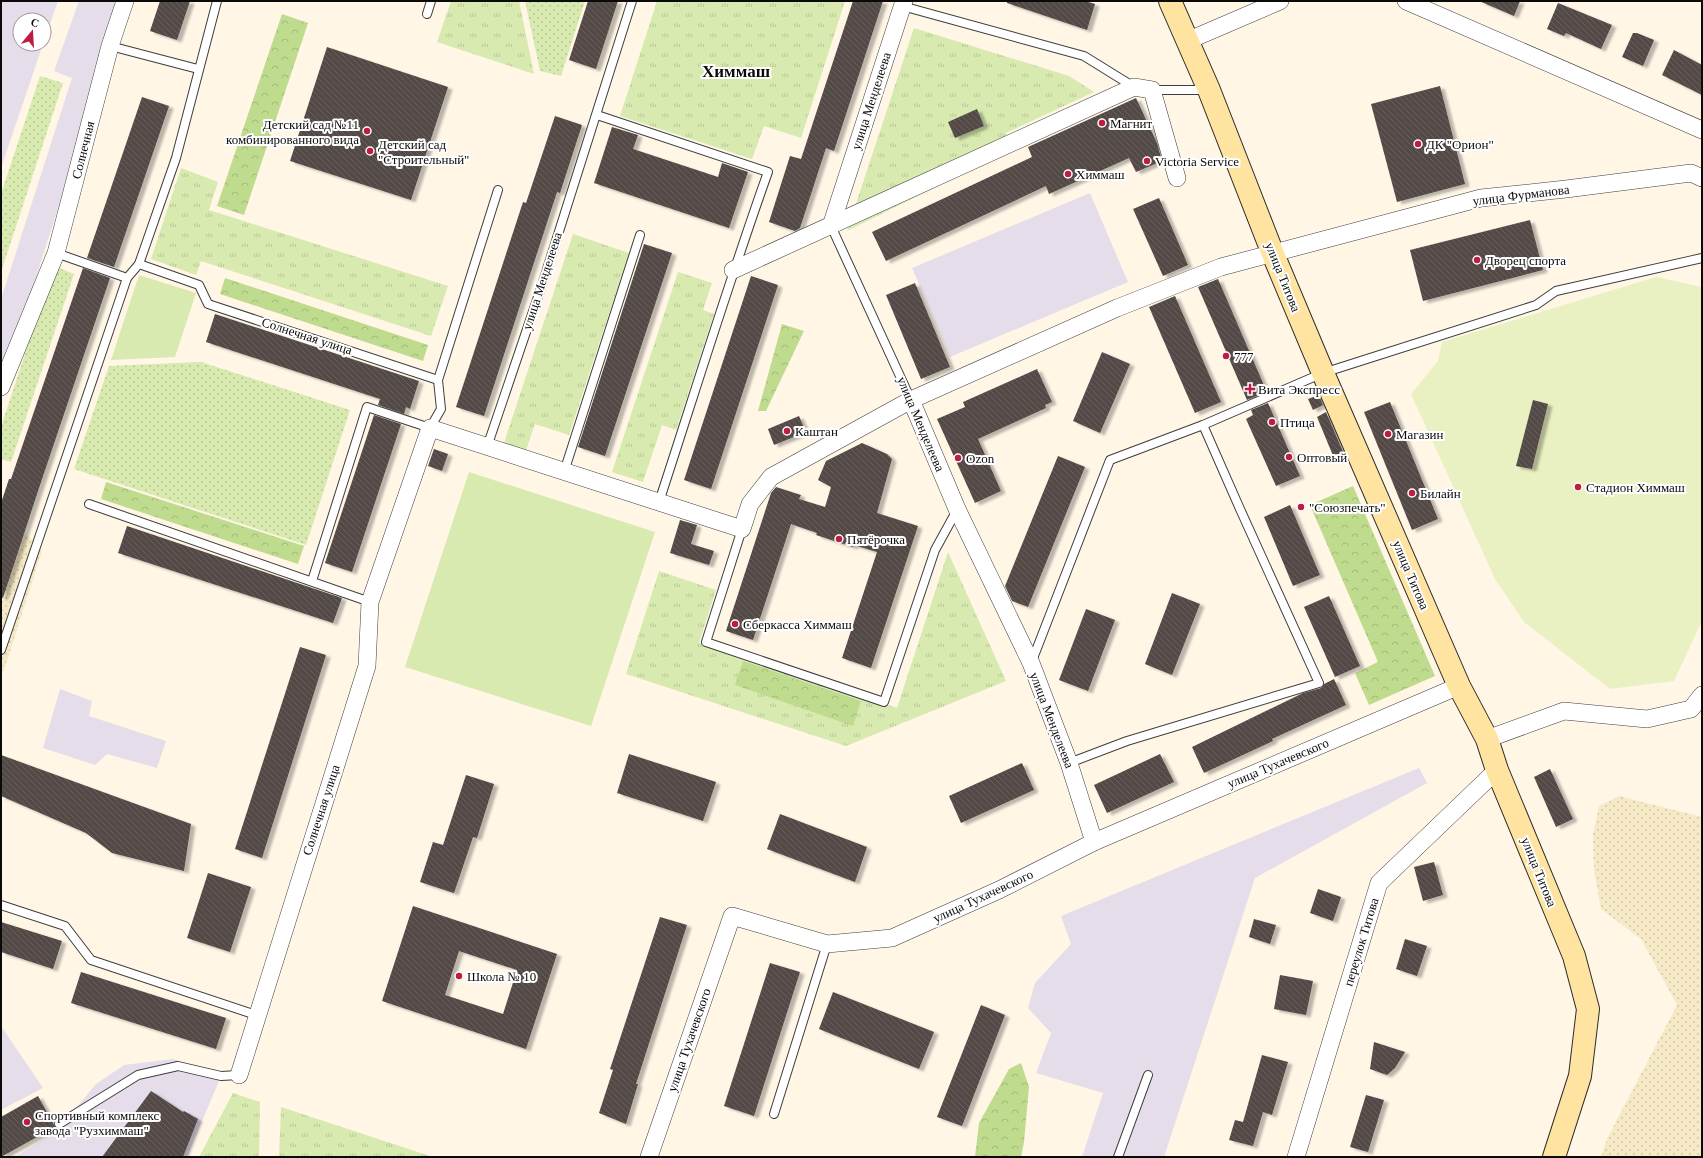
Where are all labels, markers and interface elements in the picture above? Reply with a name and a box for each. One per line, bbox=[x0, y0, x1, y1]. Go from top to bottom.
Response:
north arrow bbox=[12, 12, 52, 52]
text: С bbox=[29, 16, 41, 29]
street label: улица Менделеева bbox=[848, 50, 894, 152]
district label: Химмаш bbox=[702, 62, 770, 81]
place label: Магнит bbox=[1110, 116, 1153, 131]
place label: Детский сад №11 комбинированного вида bbox=[226, 117, 359, 147]
marker: Магнит bbox=[1097, 118, 1107, 128]
street label: Солнечная bbox=[69, 119, 97, 181]
marker: Детский сад №11 комбинированного вида bbox=[362, 126, 372, 136]
place label: Детский сад "Строительный" bbox=[378, 137, 469, 167]
place label: ДК "Орион" bbox=[1426, 137, 1494, 152]
marker: ДК "Орион" bbox=[1413, 139, 1423, 149]
marker: Детский сад "Строительный" bbox=[365, 146, 375, 156]
place label: Victoria Service bbox=[1155, 154, 1239, 169]
marker: Victoria Service bbox=[1142, 156, 1152, 166]
place label: Химмаш bbox=[1076, 167, 1125, 182]
marker: Химмаш bbox=[1063, 169, 1073, 179]
street label: улица Фурманова bbox=[1472, 182, 1571, 208]
street label: улица Менделеева bbox=[519, 230, 565, 332]
street label: улица Титова bbox=[1262, 240, 1304, 314]
place label: Дворец спорта bbox=[1485, 253, 1566, 268]
marker: Дворец спорта bbox=[1472, 255, 1482, 265]
street label: Солнечная улица bbox=[260, 314, 354, 358]
place label: 777 bbox=[1234, 349, 1254, 364]
marker: 777 bbox=[1221, 351, 1231, 361]
street label: улица Менделеева bbox=[894, 374, 948, 474]
place label: Вита Экспресс bbox=[1258, 382, 1340, 397]
marker: Вита Экспресс bbox=[1245, 384, 1255, 394]
place label: Птица bbox=[1280, 415, 1315, 430]
marker: Птица bbox=[1267, 417, 1277, 427]
place label: Каштан bbox=[795, 424, 838, 439]
marker: Каштан bbox=[782, 426, 792, 436]
place label: Магазин bbox=[1396, 427, 1444, 442]
marker: Магазин bbox=[1383, 429, 1393, 439]
place label: Оптовый bbox=[1297, 450, 1347, 465]
place label: Ozon bbox=[966, 451, 995, 466]
marker: Оптовый bbox=[1284, 452, 1294, 462]
marker: Ozon bbox=[953, 453, 963, 463]
place label: Стадион Химмаш bbox=[1586, 480, 1685, 495]
marker: Стадион Химмаш bbox=[1573, 482, 1583, 492]
place label: Билайн bbox=[1420, 486, 1461, 501]
marker: Билайн bbox=[1407, 488, 1417, 498]
place label: "Союзпечать" bbox=[1309, 500, 1386, 515]
marker: "Союзпечать" bbox=[1296, 502, 1306, 512]
place label: Пятёрочка bbox=[847, 532, 905, 547]
marker: Пятёрочка bbox=[834, 534, 844, 544]
street label: улица Титова bbox=[1390, 538, 1432, 612]
place label: Сберкасса Химмаш bbox=[743, 617, 852, 632]
marker: Сберкасса Химмаш bbox=[730, 619, 740, 629]
street label: улица Менделеева bbox=[1027, 670, 1077, 770]
street label: улица Тухачевского bbox=[1225, 735, 1331, 791]
street label: Солнечная улица bbox=[299, 763, 343, 857]
street label: улица Титова bbox=[1518, 835, 1560, 909]
street label: улица Тухачевского bbox=[931, 866, 1035, 926]
street label: переулок Титова bbox=[1340, 896, 1382, 988]
place label: Школа № 10 bbox=[467, 969, 536, 984]
marker: Школа № 10 bbox=[454, 971, 464, 981]
street label: улица Тухачевского bbox=[664, 986, 714, 1094]
place label: Спортивный комплекс завода "Рузхиммаш" bbox=[35, 1108, 159, 1138]
marker: Спортивный комплекс завода "Рузхиммаш" bbox=[22, 1117, 32, 1127]

